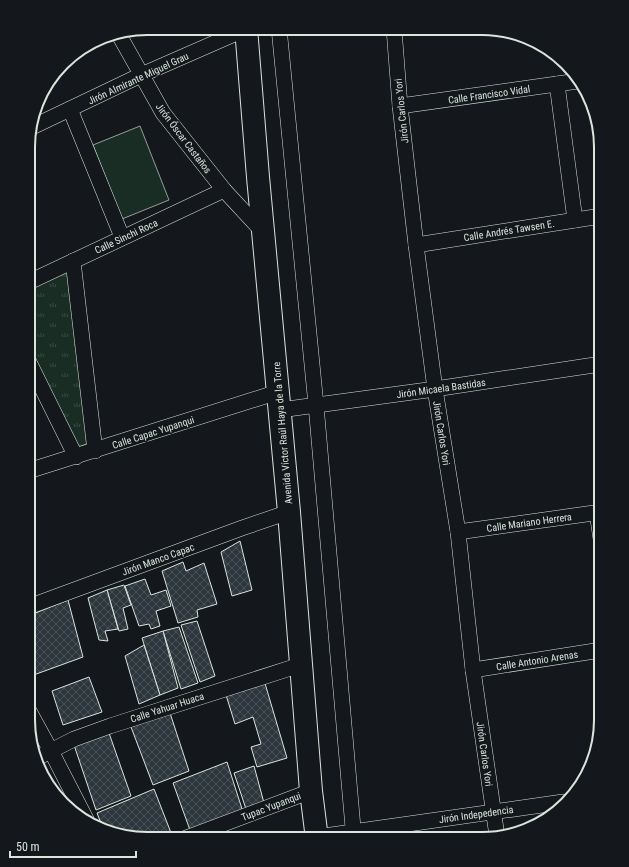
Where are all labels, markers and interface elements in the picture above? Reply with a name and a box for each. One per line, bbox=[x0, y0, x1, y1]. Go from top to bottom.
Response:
street label: Jirón Almirante Miguel Grau bbox=[86, 50, 190, 107]
street label: Jirón Carlos Yori bbox=[393, 78, 410, 144]
street label: Calle Francisco Vidal bbox=[447, 83, 531, 106]
street label: Jirón Óscar Castaños bbox=[154, 101, 215, 176]
street label: Calle Sinchi Roca bbox=[93, 217, 160, 256]
street label: Calle Andrés Tawsen E. bbox=[463, 218, 555, 243]
street label: Avenida Víctor Raúl Haya de la Torre bbox=[271, 361, 294, 504]
street label: Jirón Micaela Bastidas bbox=[396, 377, 487, 400]
street label: Jirón Carlos Yori bbox=[431, 400, 452, 466]
street label: Calle Capac Yupanqui bbox=[111, 414, 196, 451]
street label: Calle Mariano Herrera bbox=[486, 511, 573, 534]
street label: Jirón Manco Capac bbox=[121, 541, 196, 578]
street label: Calle Antonio Arenas bbox=[495, 649, 579, 672]
street label: Calle Yahuar Huaca bbox=[129, 690, 206, 725]
street label: Jirón Carlos Yori bbox=[475, 721, 494, 787]
street label: Tupac Yupanqui bbox=[240, 790, 302, 823]
street label: Jirón Indepedencia bbox=[438, 804, 514, 825]
scale bar bbox=[10, 833, 136, 859]
text: 50 m bbox=[16, 840, 40, 854]

